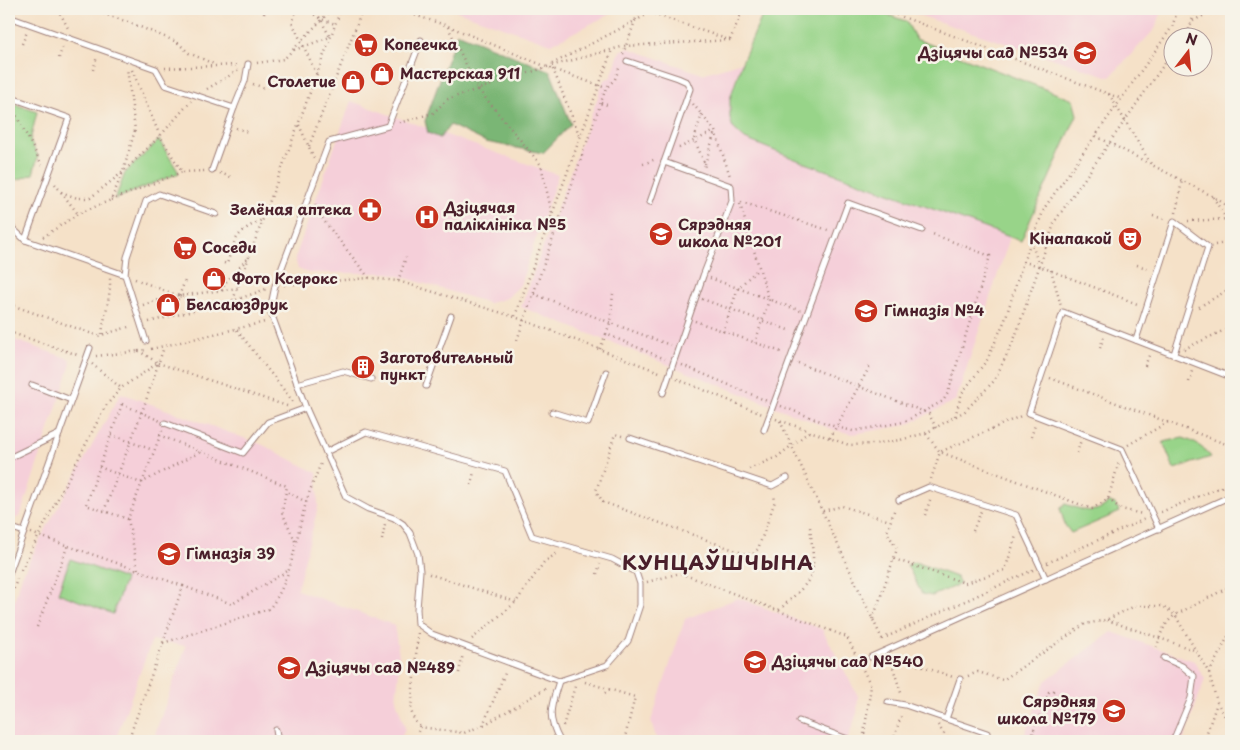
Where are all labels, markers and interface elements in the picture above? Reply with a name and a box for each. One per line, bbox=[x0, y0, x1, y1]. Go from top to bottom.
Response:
text: N bbox=[1183, 27, 1200, 51]
north arrow bbox=[1162, 28, 1212, 78]
supermarket icon: Копеечка bbox=[353, 32, 379, 58]
place label: Копеечка bbox=[384, 32, 459, 55]
place label: Дзіцячы сад №534 bbox=[917, 40, 1068, 63]
school or university icon: Дзіцячы сад №534 bbox=[1072, 40, 1098, 66]
shop icon: Мастерская 911 bbox=[369, 61, 395, 87]
place label: Мастерская 911 bbox=[400, 61, 520, 84]
place label: Столетие bbox=[267, 69, 336, 92]
shop icon: Столетие bbox=[340, 69, 366, 95]
place label: Дзіцячая паліклініка №5 bbox=[443, 195, 566, 235]
place label: Зелёная аптека bbox=[229, 197, 352, 220]
pharmacy icon: Зелёная аптека bbox=[357, 197, 383, 223]
hospital icon: Дзіцячая паліклініка №5 bbox=[414, 204, 440, 230]
place label: Сярэдняя школа №201 bbox=[678, 212, 781, 252]
school or university icon: Сярэдняя школа №201 bbox=[648, 221, 674, 247]
place label: Кінапакой bbox=[1029, 226, 1112, 249]
theatre icon: Кінапакой bbox=[1117, 226, 1143, 252]
supermarket icon: Соседи bbox=[172, 235, 198, 261]
place label: Соседи bbox=[202, 235, 257, 258]
shop icon: Фото Ксерокс bbox=[201, 266, 227, 292]
place label: Фото Ксерокс bbox=[232, 266, 338, 289]
shop icon: Белсаюздрук bbox=[155, 292, 181, 318]
place label: Белсаюздрук bbox=[186, 292, 288, 315]
school or university icon: Гімназія №4 bbox=[853, 298, 879, 324]
place label: Гімназія №4 bbox=[884, 298, 984, 321]
place label: Заготовительный пункт bbox=[379, 345, 514, 385]
building icon: Заготовительный пункт bbox=[350, 354, 376, 380]
school or university icon: Гімназія 39 bbox=[156, 541, 182, 567]
place label: Гімназія 39 bbox=[186, 541, 275, 564]
district label: КУНЦАЎШЧЫНА bbox=[622, 547, 814, 577]
school or university icon: Дзіцячы сад №540 bbox=[742, 649, 768, 675]
place label: Дзіцячы сад №540 bbox=[771, 649, 923, 672]
school or university icon: Дзіцячы сад №489 bbox=[276, 655, 302, 681]
place label: Дзіцячы сад №489 bbox=[305, 655, 455, 678]
place label: Сярэдняя школа №179 bbox=[997, 689, 1096, 729]
school or university icon: Сярэдняя школа №179 bbox=[1101, 698, 1127, 724]

